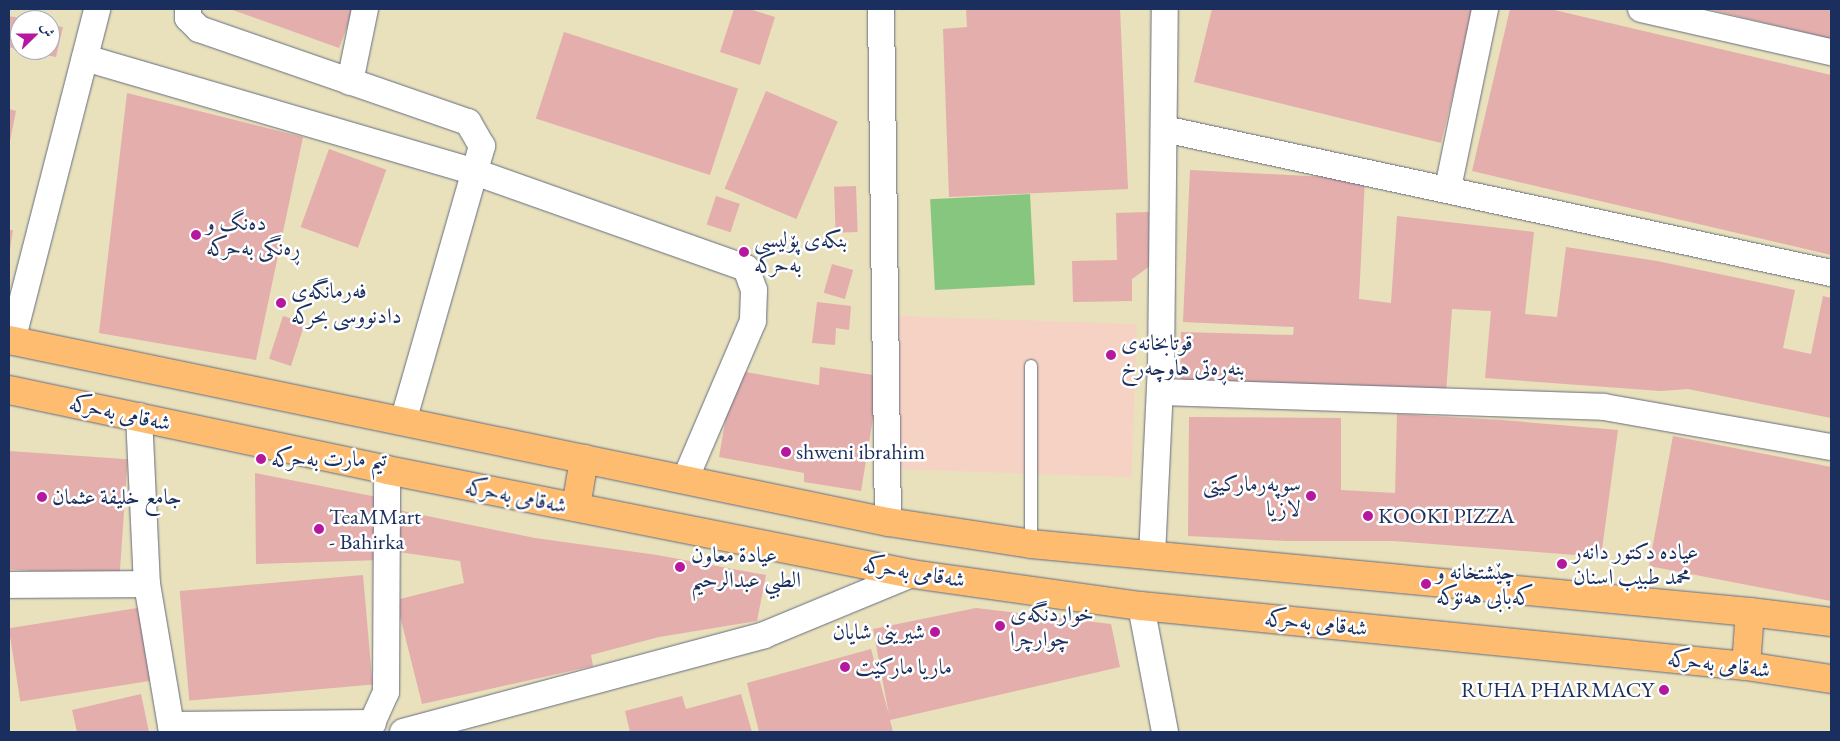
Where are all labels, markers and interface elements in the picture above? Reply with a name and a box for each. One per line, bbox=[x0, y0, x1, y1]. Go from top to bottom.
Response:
north arrow bbox=[10, 10, 60, 60]
text: ش bbox=[37, 20, 59, 40]
place label: دەنگ و ڕەنگی بەحرکە bbox=[206, 209, 300, 260]
place label: بنکەی پۆلیسی بەحرکە bbox=[754, 226, 847, 278]
marker: دەنگ و ڕەنگی بەحرکە bbox=[190, 229, 202, 241]
marker: بنکەی پۆلیسی بەحرکە bbox=[738, 246, 750, 258]
place label: فەرمانگەی دادنووسی بحرکە bbox=[291, 277, 402, 328]
marker: فەرمانگەی دادنووسی بحرکە bbox=[275, 297, 287, 309]
place label: قوتابخانەی بنەڕەتی هاوچەرخ bbox=[1121, 329, 1245, 381]
marker: قوتابخانەی بنەڕەتی هاوچەرخ bbox=[1105, 349, 1117, 361]
street label: شەقامی بەحرکە bbox=[67, 389, 173, 437]
place label: shweni ibrahim bbox=[796, 439, 925, 465]
place label: تیم مارت بەحرکە bbox=[271, 446, 387, 472]
marker: shweni ibrahim bbox=[780, 446, 792, 458]
marker: تیم مارت بەحرکە bbox=[255, 453, 267, 465]
place label: سوپه‌رمارکیتی لازیا bbox=[1203, 470, 1301, 522]
street label: شەقامی بەحرکە bbox=[463, 473, 569, 519]
place label: جامع خليفة عثمان bbox=[52, 484, 182, 510]
marker: سوپه‌رمارکیتی لازیا bbox=[1305, 490, 1317, 502]
marker: جامع خليفة عثمان bbox=[36, 491, 48, 503]
place label: TeaMMart - Bahirka bbox=[329, 503, 421, 554]
place label: KOOKI PIZZA bbox=[1378, 503, 1515, 529]
marker: KOOKI PIZZA bbox=[1362, 510, 1374, 522]
marker: TeaMMart - Bahirka bbox=[313, 523, 325, 535]
place label: عياده دكتور دانەر محمد طبيب اسنان bbox=[1573, 538, 1699, 590]
place label: عيادة معاون الطبي عبدالرحيم bbox=[691, 541, 801, 592]
street label: شەقامی بەحرکە bbox=[861, 551, 967, 593]
marker: عياده دكتور دانەر محمد طبيب اسنان bbox=[1555, 557, 1569, 571]
place label: چێشتخانە و کەبابی هەنۆکە bbox=[1436, 558, 1534, 610]
marker: عيادة معاون الطبي عبدالرحيم bbox=[673, 560, 687, 574]
marker: چێشتخانە و کەبابی هەنۆکە bbox=[1420, 578, 1432, 590]
place label: خواردنگەی چوارچرا bbox=[1010, 600, 1094, 651]
street label: شەقامی بەحرکە bbox=[1263, 604, 1369, 642]
place label: شیرینی شایان bbox=[832, 619, 925, 645]
marker: خواردنگەی چوارچرا bbox=[994, 620, 1006, 632]
marker: شیرینی شایان bbox=[929, 626, 941, 638]
street label: شەقامی بەحرکە bbox=[1666, 645, 1772, 683]
place label: ماریا مارکێت bbox=[855, 654, 952, 680]
marker: ماریا مارکێت bbox=[839, 661, 851, 673]
place label: RUHA PHARMACY bbox=[1461, 677, 1654, 703]
marker: RUHA PHARMACY bbox=[1658, 684, 1670, 696]

